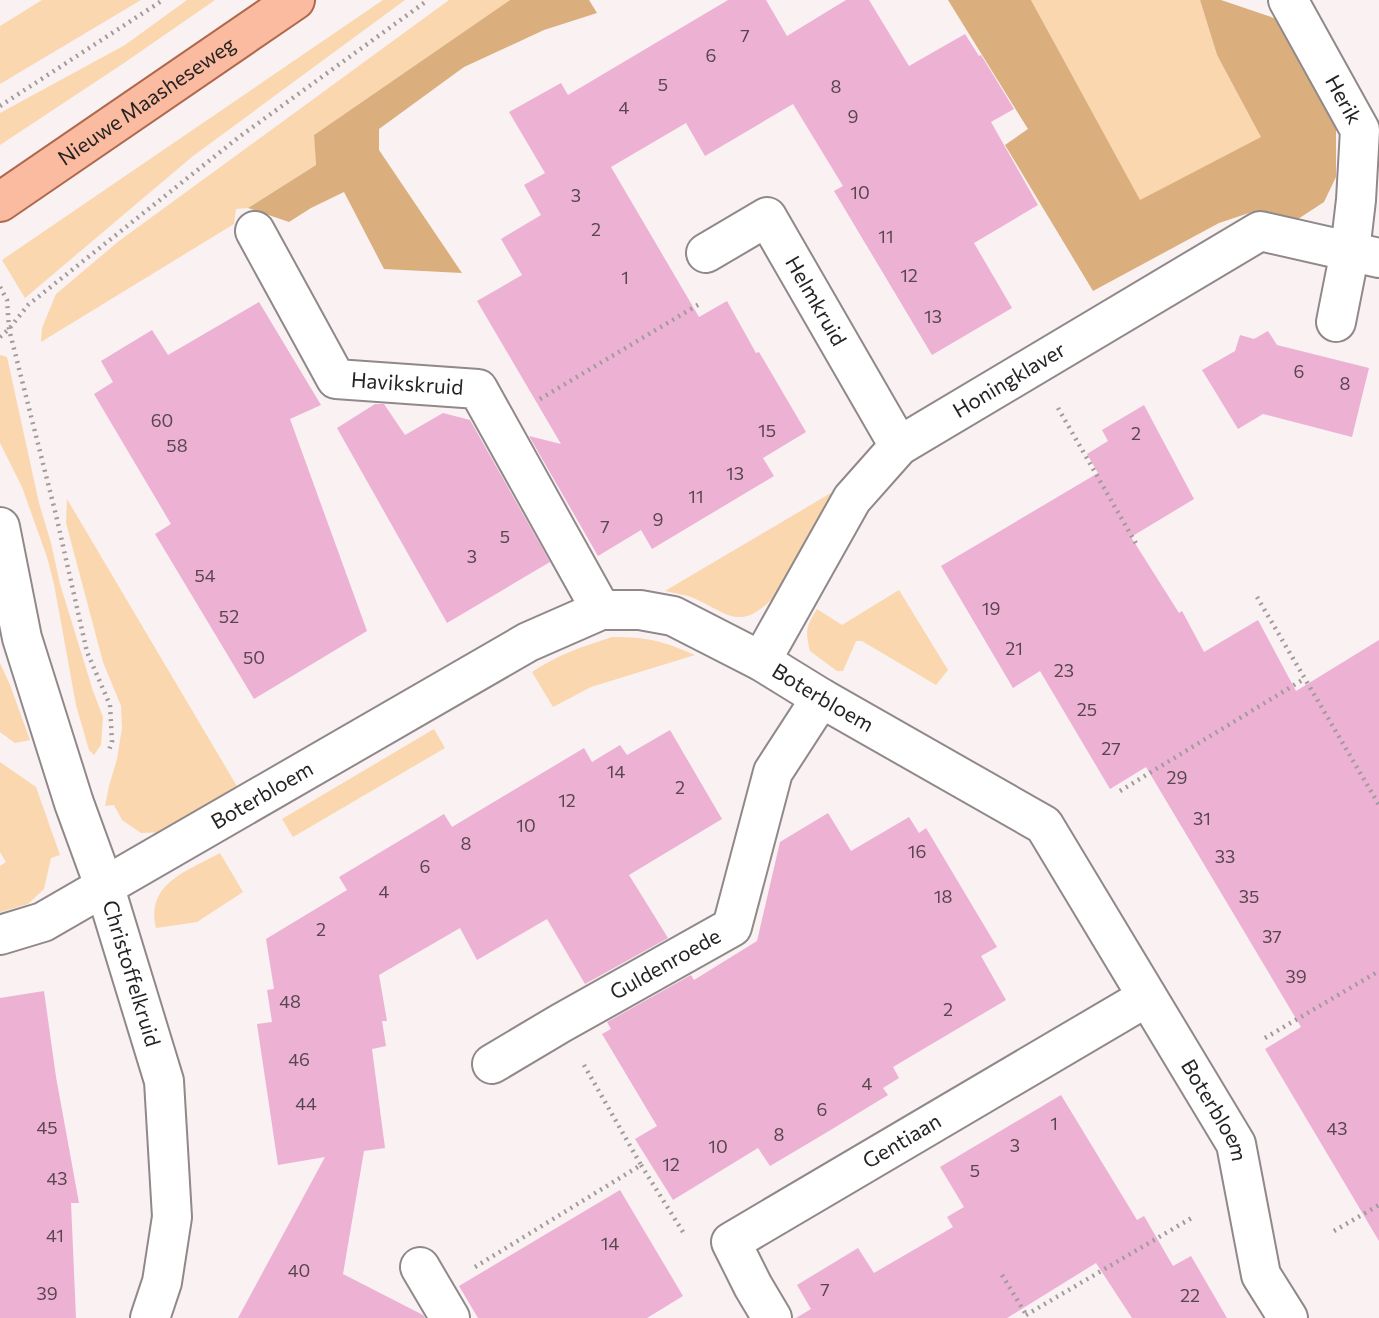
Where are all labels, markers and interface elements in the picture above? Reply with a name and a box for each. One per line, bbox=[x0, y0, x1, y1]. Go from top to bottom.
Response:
house number: 7 bbox=[740, 24, 750, 46]
street label: Nieuwe Maasheseweg bbox=[53, 31, 240, 170]
house number: 6 bbox=[706, 44, 716, 66]
street label: Herik bbox=[1321, 70, 1368, 128]
house number: 5 bbox=[658, 73, 668, 95]
house number: 8 bbox=[831, 75, 842, 97]
house number: 4 bbox=[619, 96, 630, 118]
house number: 9 bbox=[848, 105, 858, 127]
house number: 10 bbox=[850, 181, 870, 203]
house number: 3 bbox=[571, 184, 581, 206]
house number: 2 bbox=[591, 218, 601, 240]
house number: 11 bbox=[878, 225, 894, 247]
street label: Helmkruid bbox=[781, 251, 853, 350]
house number: 12 bbox=[900, 264, 918, 286]
house number: 1 bbox=[621, 266, 629, 288]
house number: 13 bbox=[924, 305, 942, 327]
street label: Honingklaver bbox=[948, 336, 1069, 422]
house number: 6 bbox=[1294, 360, 1304, 382]
street label: Havikskruid bbox=[350, 366, 464, 399]
house number: 8 bbox=[1340, 372, 1351, 394]
house number: 60 bbox=[151, 409, 173, 431]
house number: 15 bbox=[758, 419, 776, 441]
house number: 2 bbox=[1131, 422, 1141, 444]
house number: 58 bbox=[166, 434, 188, 456]
house number: 13 bbox=[726, 462, 744, 484]
house number: 11 bbox=[688, 485, 704, 507]
house number: 9 bbox=[653, 508, 663, 530]
house number: 7 bbox=[600, 515, 610, 537]
house number: 5 bbox=[500, 525, 510, 547]
house number: 3 bbox=[467, 545, 477, 567]
house number: 54 bbox=[194, 564, 216, 586]
house number: 19 bbox=[982, 597, 1000, 619]
house number: 52 bbox=[219, 605, 239, 627]
house number: 21 bbox=[1005, 637, 1023, 659]
house number: 50 bbox=[243, 646, 265, 668]
street label: Boterbloem bbox=[768, 657, 879, 736]
house number: 23 bbox=[1054, 659, 1074, 681]
house number: 25 bbox=[1077, 698, 1097, 720]
house number: 27 bbox=[1101, 737, 1121, 759]
street label: Boterbloem bbox=[206, 755, 317, 833]
house number: 14 bbox=[607, 760, 625, 782]
house number: 29 bbox=[1167, 766, 1187, 788]
house number: 2 bbox=[675, 776, 685, 798]
house number: 12 bbox=[558, 789, 576, 811]
house number: 31 bbox=[1193, 807, 1211, 829]
house number: 10 bbox=[516, 814, 536, 836]
house number: 8 bbox=[461, 832, 472, 854]
house number: 16 bbox=[908, 840, 926, 862]
house number: 33 bbox=[1215, 845, 1235, 867]
house number: 6 bbox=[420, 855, 430, 877]
house number: 4 bbox=[379, 880, 390, 902]
house number: 18 bbox=[934, 885, 952, 907]
house number: 35 bbox=[1239, 885, 1259, 907]
street label: Christoffelkruid bbox=[98, 897, 167, 1049]
house number: 2 bbox=[316, 918, 326, 940]
street label: Guldenroede bbox=[605, 922, 724, 1004]
house number: 37 bbox=[1262, 925, 1282, 947]
house number: 39 bbox=[1285, 965, 1307, 987]
house number: 48 bbox=[279, 990, 301, 1012]
house number: 2 bbox=[943, 998, 953, 1020]
house number: 46 bbox=[288, 1048, 310, 1070]
street label: Boterbloem bbox=[1177, 1054, 1253, 1163]
house number: 4 bbox=[862, 1072, 873, 1094]
house number: 44 bbox=[295, 1092, 317, 1114]
house number: 6 bbox=[817, 1098, 827, 1120]
street label: Gentiaan bbox=[858, 1107, 945, 1173]
house number: 1 bbox=[1050, 1112, 1058, 1134]
house number: 45 bbox=[36, 1116, 58, 1138]
house number: 43 bbox=[1326, 1117, 1348, 1139]
house number: 8 bbox=[774, 1123, 785, 1145]
house number: 3 bbox=[1010, 1134, 1020, 1156]
house number: 10 bbox=[708, 1135, 728, 1157]
house number: 12 bbox=[662, 1153, 680, 1175]
house number: 5 bbox=[970, 1159, 980, 1181]
house number: 43 bbox=[46, 1167, 68, 1189]
house number: 41 bbox=[46, 1224, 64, 1246]
house number: 14 bbox=[601, 1232, 619, 1254]
house number: 40 bbox=[288, 1259, 310, 1281]
house number: 7 bbox=[820, 1278, 830, 1300]
house number: 39 bbox=[36, 1282, 58, 1304]
house number: 22 bbox=[1180, 1284, 1200, 1306]

